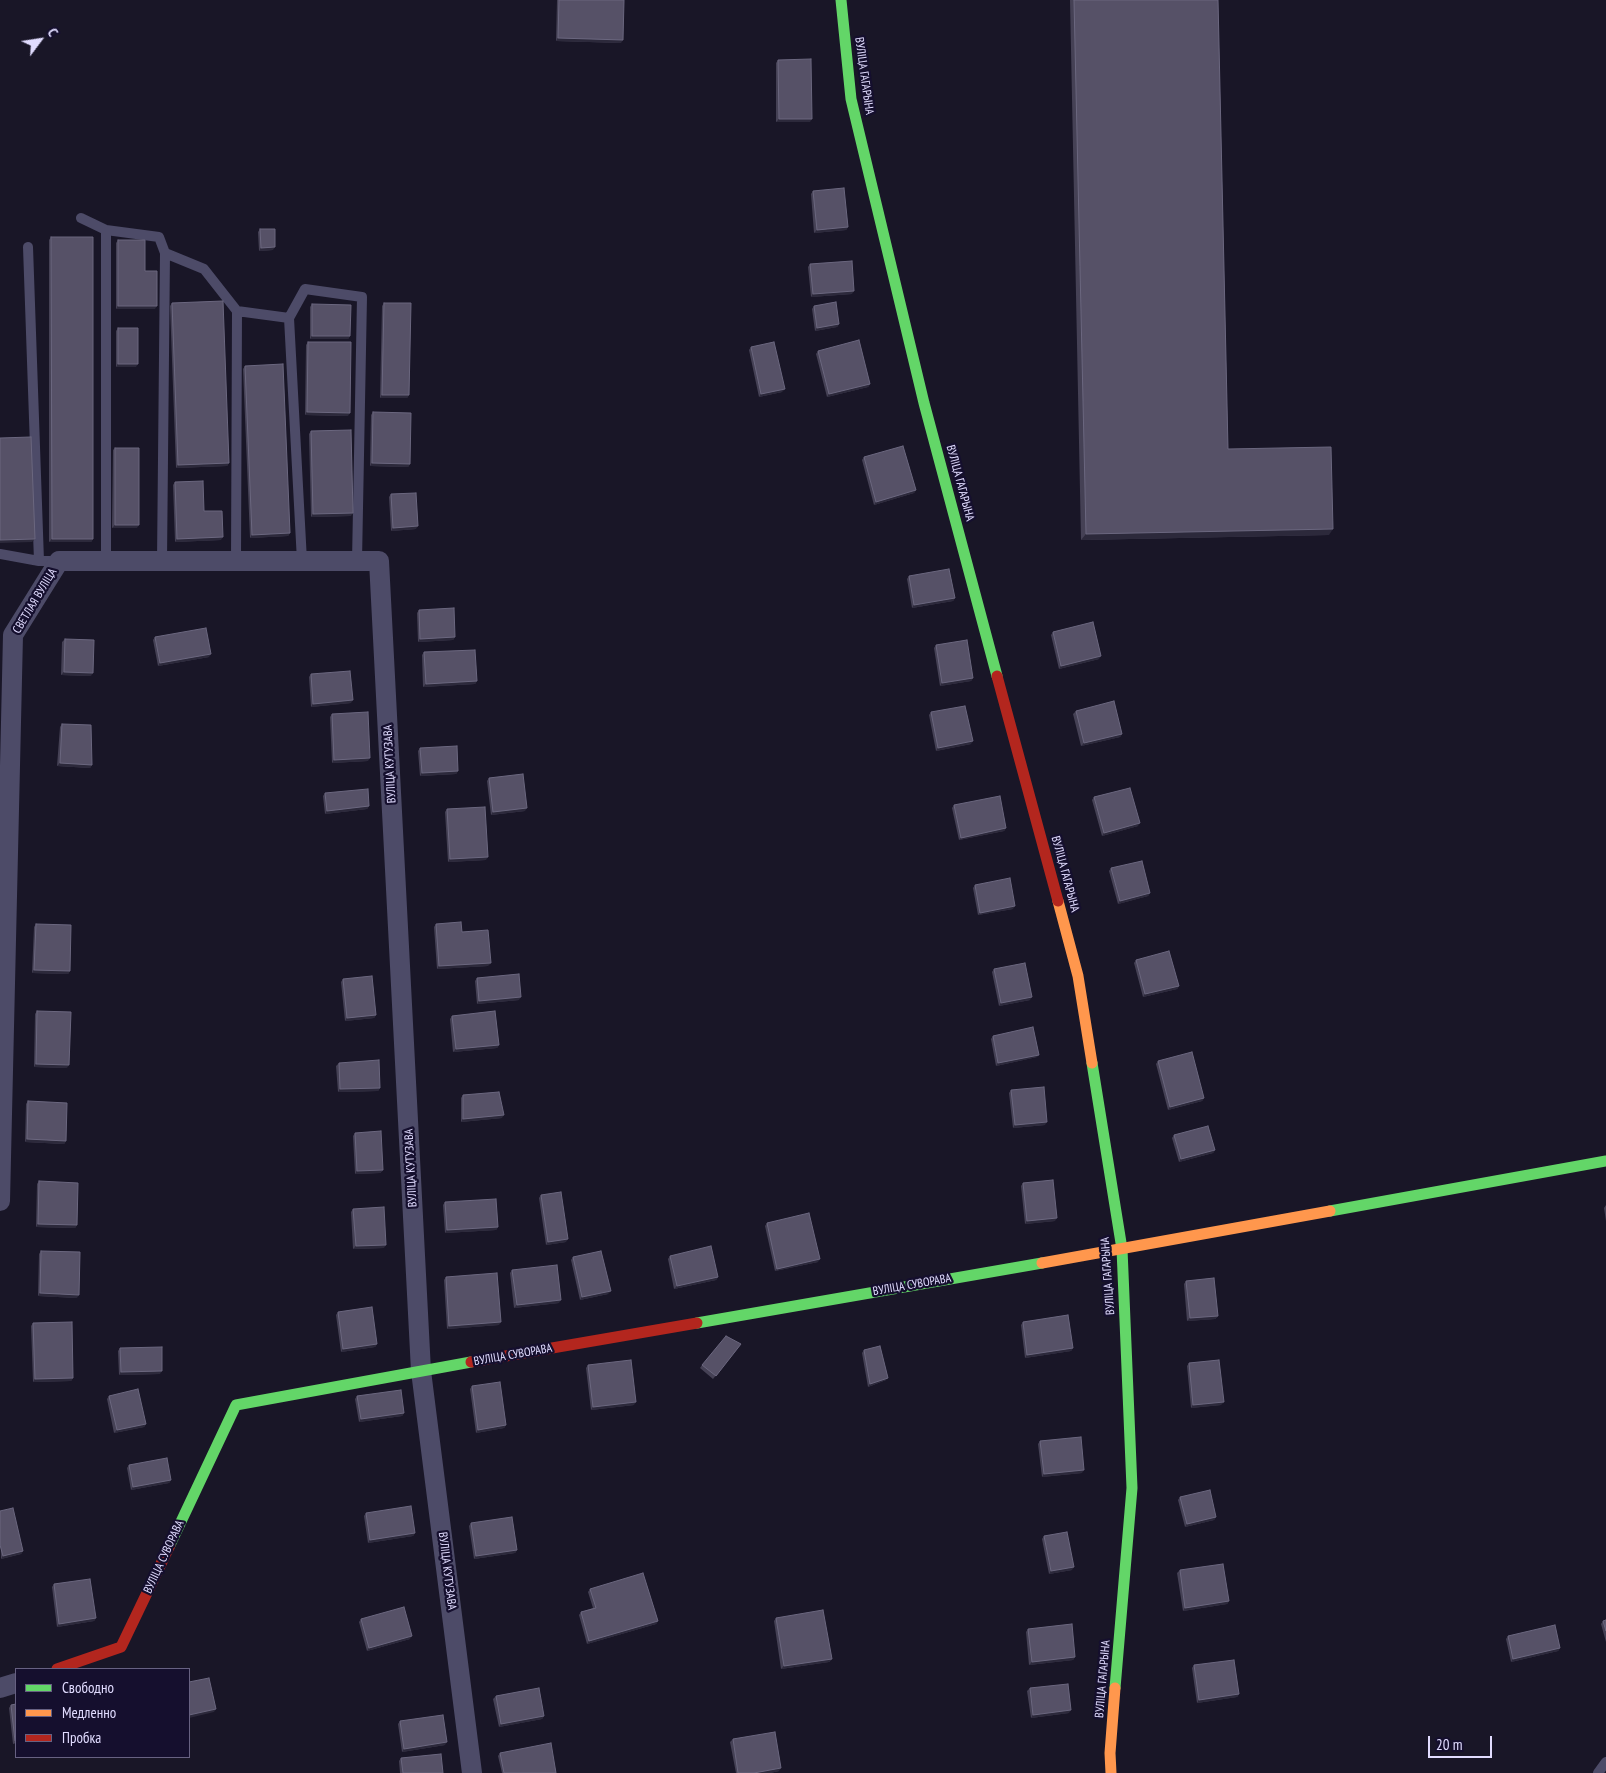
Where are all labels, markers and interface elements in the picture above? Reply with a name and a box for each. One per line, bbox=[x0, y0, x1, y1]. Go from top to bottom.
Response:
north arrow bbox=[15, 15, 65, 65]
text: С bbox=[43, 25, 62, 40]
street label: ВУЛІЦА ГАГАРЫНА bbox=[851, 36, 877, 116]
street label: ВУЛІЦА ГАГАРЫНА bbox=[943, 443, 977, 523]
street label: СВЕТЛАЯ ВУЛІЦА bbox=[10, 566, 60, 636]
street label: ВУЛІЦА КУТУЗАВА bbox=[381, 724, 399, 804]
street label: ВУЛІЦА ГАГАРЫНА bbox=[1048, 834, 1082, 914]
street label: ВУЛІЦА КУТУЗАВА bbox=[402, 1128, 420, 1208]
street label: ВУЛІЦА ГАГАРЫНА bbox=[1098, 1237, 1118, 1315]
street label: ВУЛІЦА СУВОРАВА bbox=[872, 1271, 952, 1299]
street label: ВУЛІЦА СУВОРАВА bbox=[473, 1341, 553, 1369]
street label: ВУЛІЦА СУВОРАВА bbox=[141, 1518, 187, 1596]
street label: ВУЛІЦА КУТУЗАВА bbox=[435, 1531, 459, 1611]
street label: ВУЛІЦА ГАГАРЫНА bbox=[1092, 1639, 1114, 1719]
legend bbox=[15, 1668, 190, 1758]
text: Свободно bbox=[62, 1678, 114, 1697]
text: Медленно bbox=[62, 1703, 116, 1722]
scale bar bbox=[1431, 1726, 1495, 1758]
text: Пробка bbox=[62, 1728, 101, 1747]
text: 20 m bbox=[1436, 1735, 1462, 1754]

